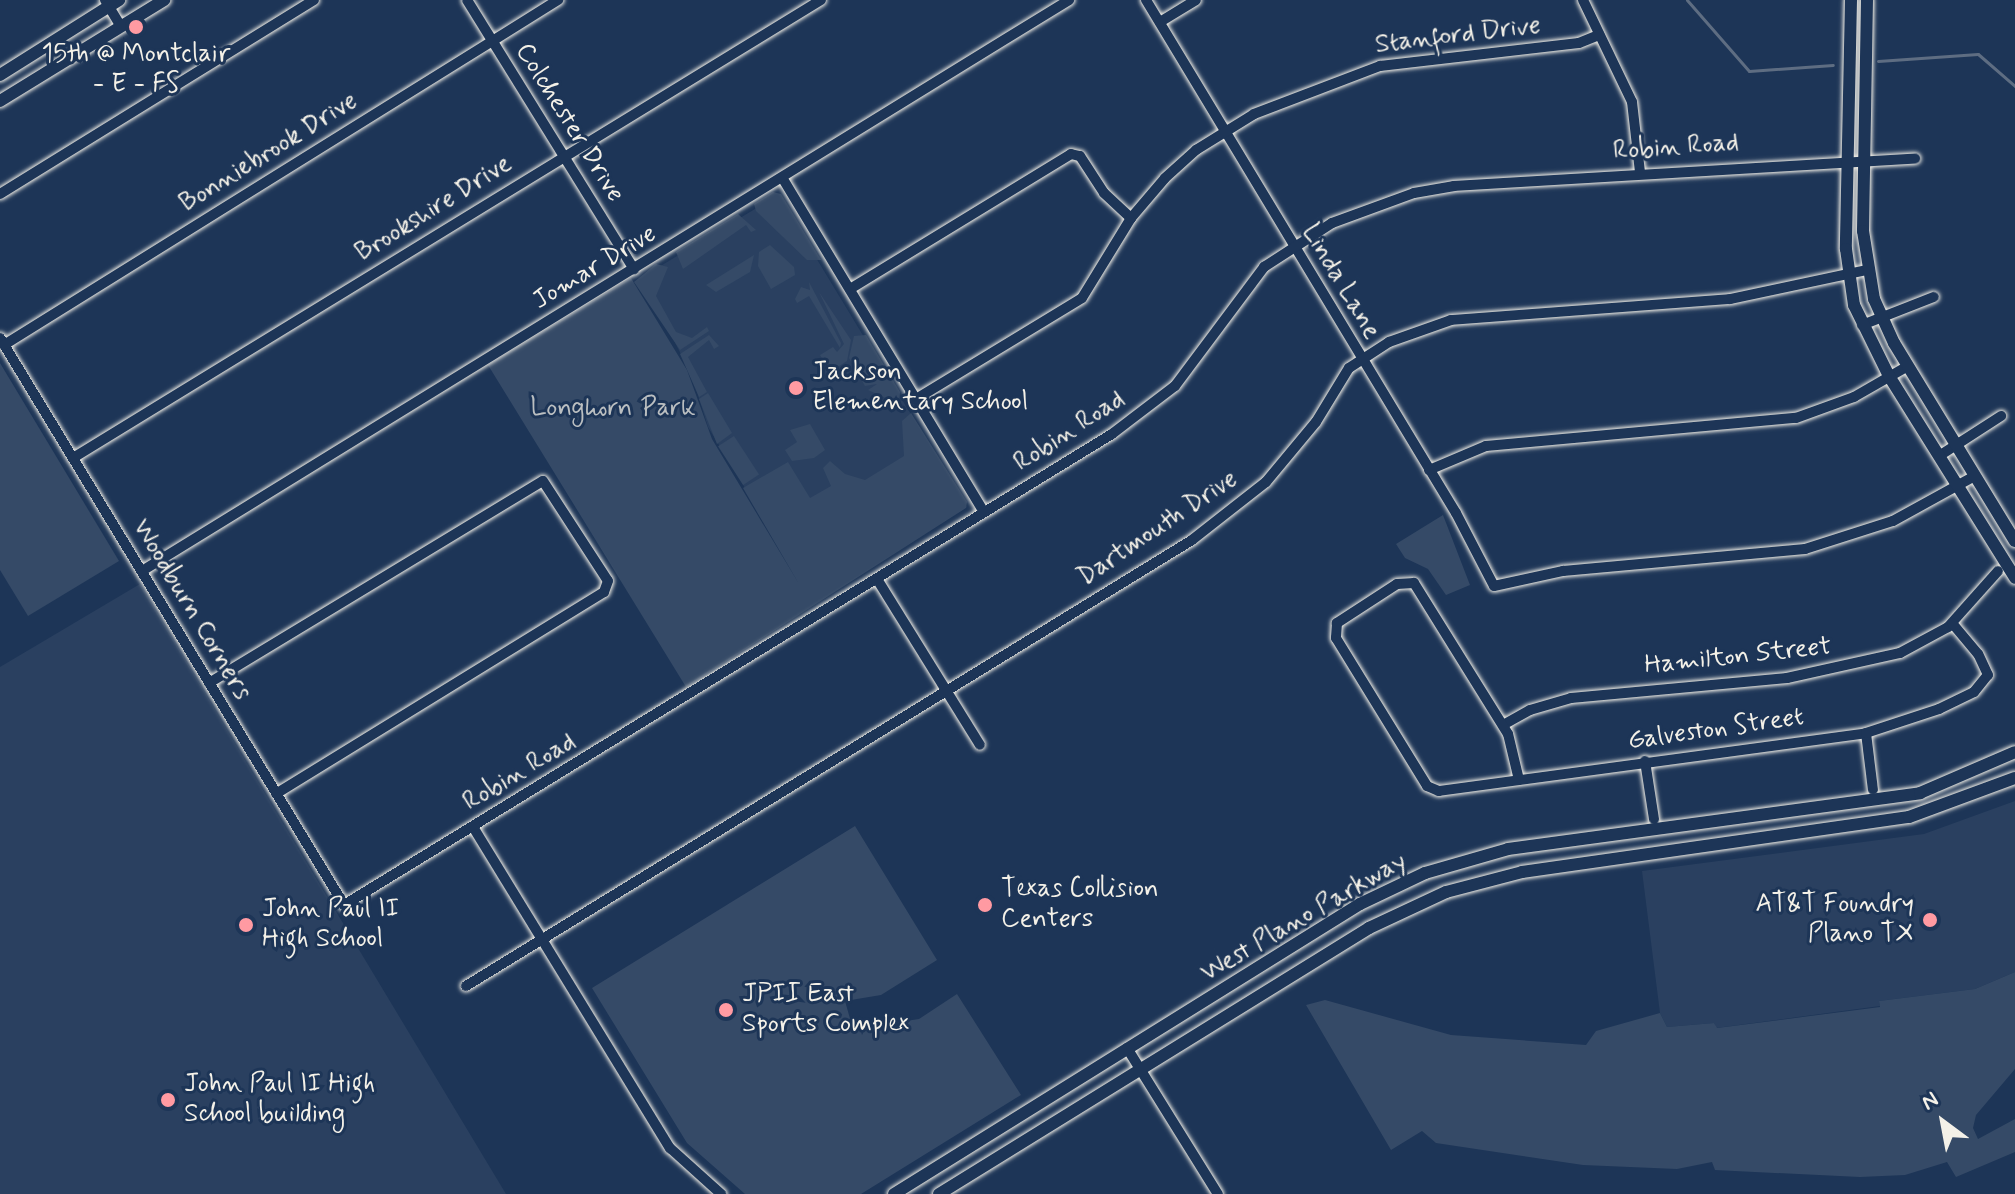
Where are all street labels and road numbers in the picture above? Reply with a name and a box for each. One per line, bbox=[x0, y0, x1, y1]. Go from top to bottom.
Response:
street label: Stanford Drive bbox=[1375, 11, 1541, 61]
street label: Colchester Drive bbox=[508, 38, 630, 208]
street label: Bonniebrook Drive bbox=[175, 86, 363, 220]
street label: Robin Road bbox=[1612, 128, 1740, 168]
street label: Brookshire Drive bbox=[351, 149, 517, 269]
street label: Jomar Drive bbox=[527, 219, 663, 317]
street label: Linda Lane bbox=[1294, 220, 1386, 344]
street label: Robin Road bbox=[1008, 384, 1132, 480]
street label: Dartmouth Drive bbox=[1072, 464, 1244, 594]
street label: Woodburn Corners bbox=[123, 511, 259, 709]
street label: Hamilton Street bbox=[1644, 632, 1832, 682]
street label: Galveston Street bbox=[1624, 702, 1808, 758]
street label: Robin Road bbox=[458, 727, 582, 819]
street label: West Plano Parkway bbox=[1197, 847, 1411, 989]

